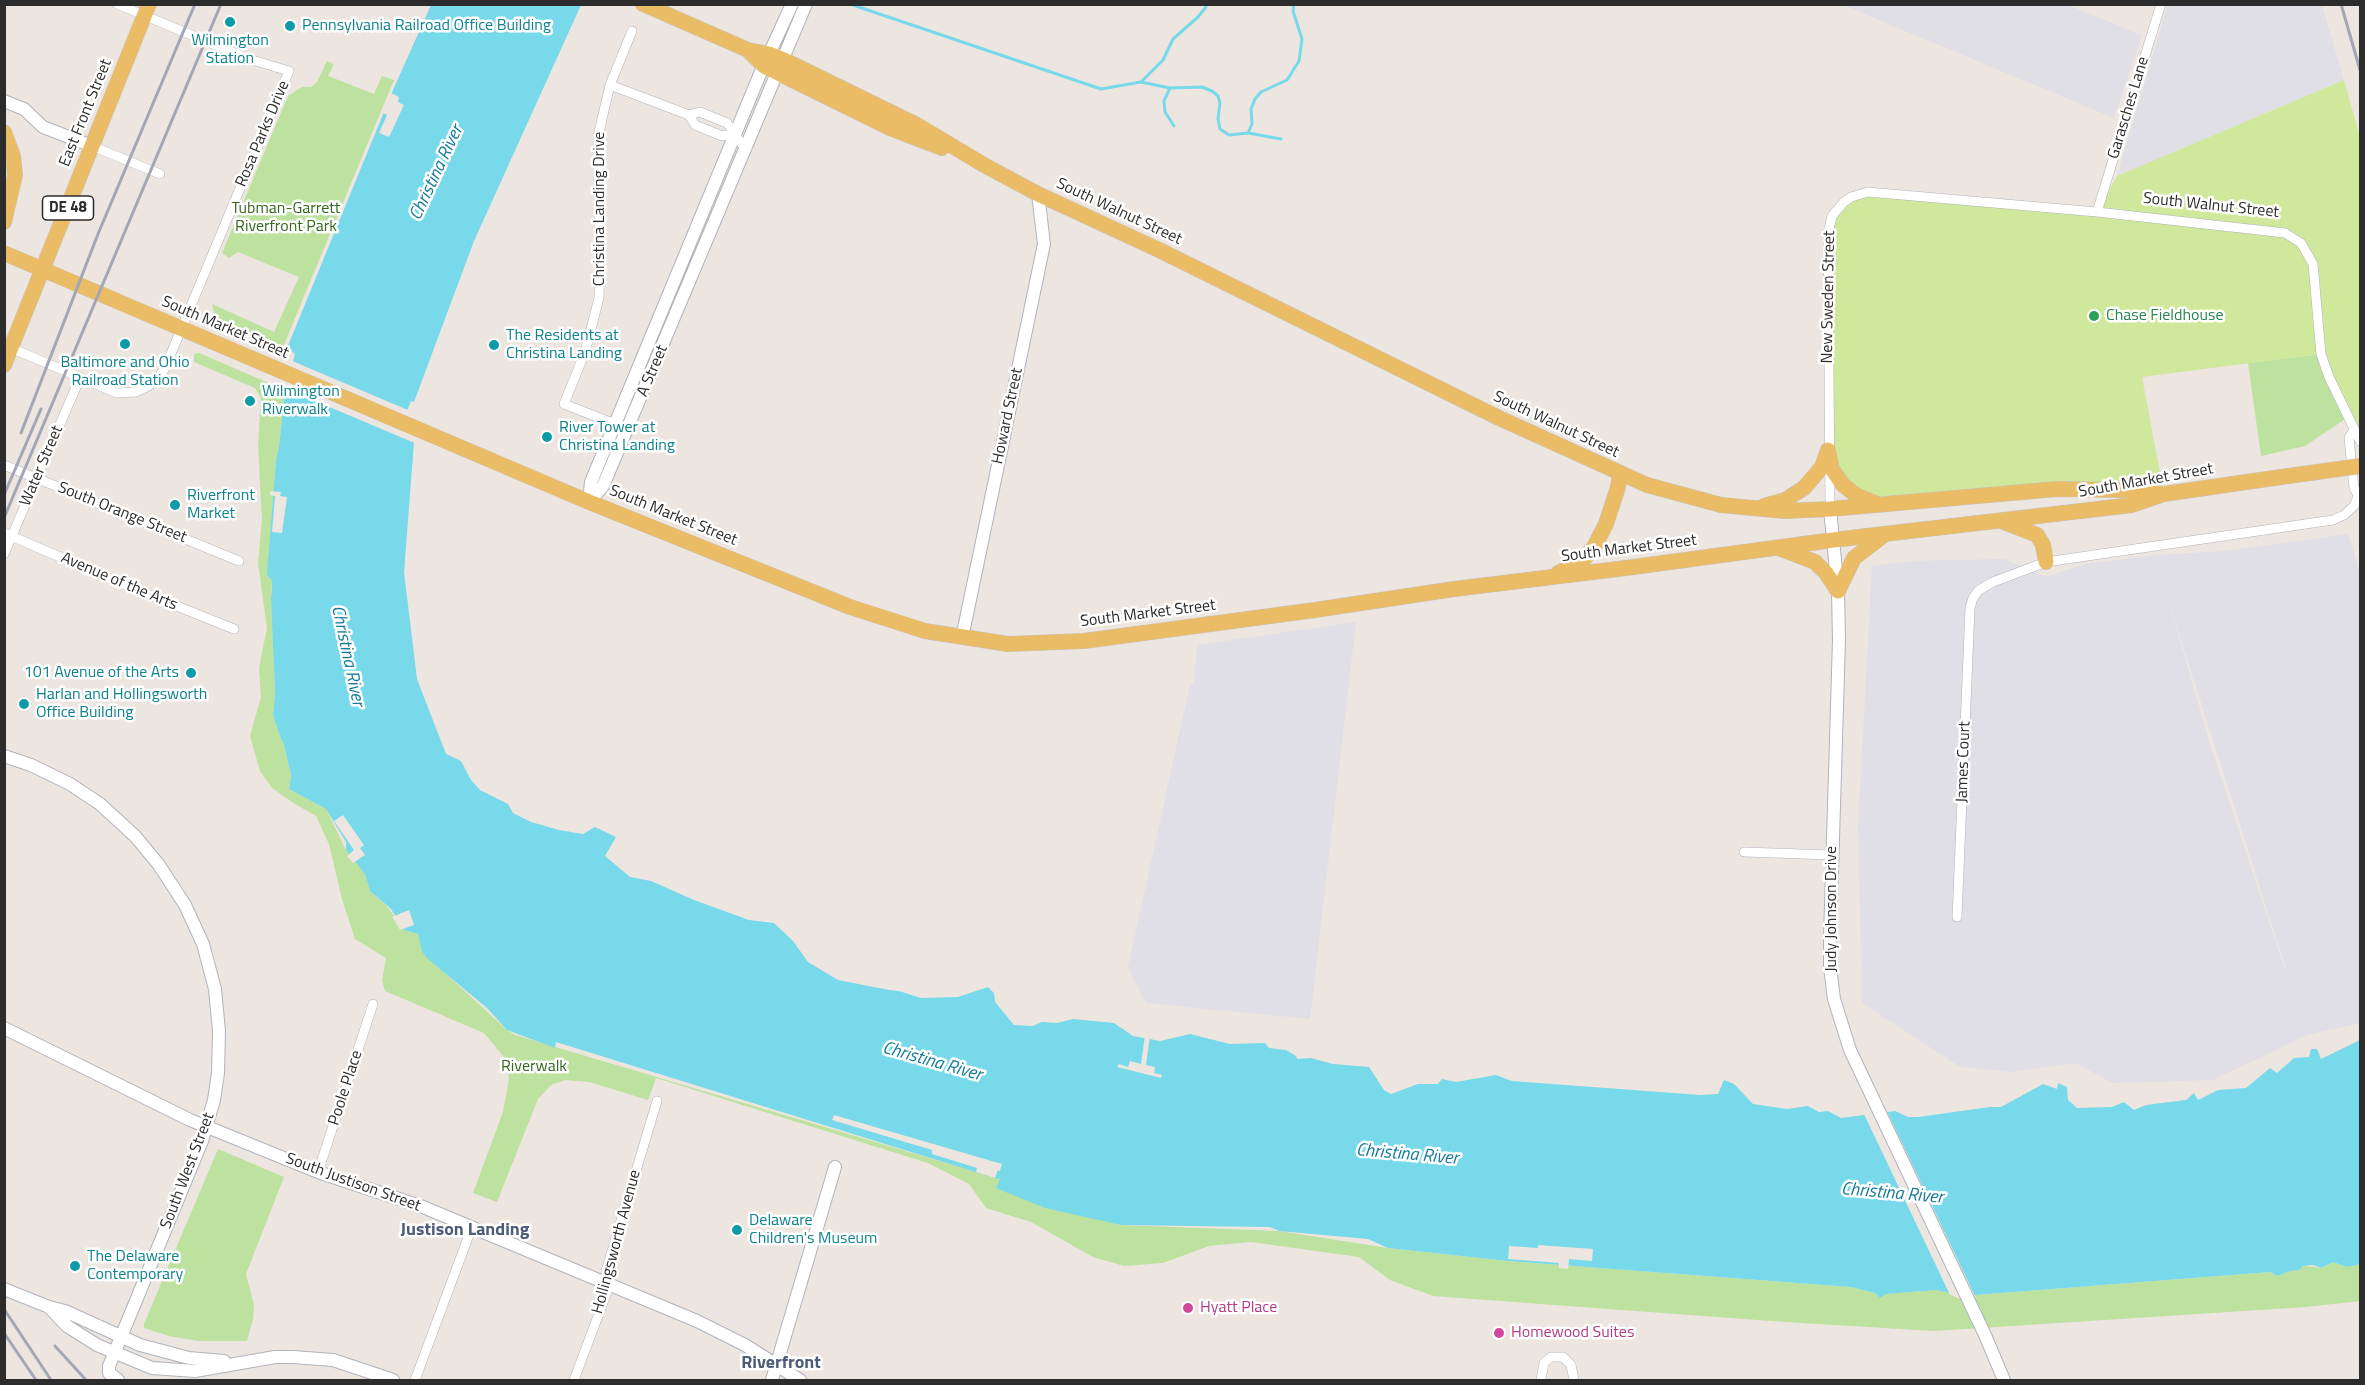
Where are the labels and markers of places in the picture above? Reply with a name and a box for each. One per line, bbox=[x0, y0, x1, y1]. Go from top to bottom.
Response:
marker: Wilmington Station bbox=[223, 15, 237, 29]
place label: Pennsylvania Railroad Office Building bbox=[302, 16, 551, 36]
marker: Pennsylvania Railroad Office Building bbox=[283, 19, 297, 33]
place label: Wilmington Station bbox=[191, 31, 269, 69]
place label: Chase Fieldhouse bbox=[2106, 306, 2224, 326]
marker: Chase Fieldhouse bbox=[2087, 309, 2101, 323]
place label: The Residents at Christina Landing bbox=[506, 326, 622, 364]
marker: Baltimore and Ohio Railroad Station bbox=[118, 337, 132, 351]
marker: The Residents at Christina Landing bbox=[487, 338, 501, 352]
place label: Baltimore and Ohio Railroad Station bbox=[60, 353, 190, 391]
place label: Wilmington Riverwalk bbox=[262, 382, 340, 420]
marker: Wilmington Riverwalk bbox=[243, 394, 257, 408]
place label: River Tower at Christina Landing bbox=[559, 418, 675, 456]
marker: River Tower at Christina Landing bbox=[540, 430, 554, 444]
place label: Riverfront Market bbox=[187, 486, 255, 524]
marker: Riverfront Market bbox=[168, 498, 182, 512]
place label: 101 Avenue of the Arts bbox=[24, 663, 179, 683]
marker: 101 Avenue of the Arts bbox=[184, 666, 198, 680]
place label: Harlan and Hollingsworth Office Building bbox=[36, 685, 207, 723]
marker: Harlan and Hollingsworth Office Building bbox=[17, 697, 31, 711]
place label: Delaware Children's Museum bbox=[749, 1211, 877, 1249]
marker: Delaware Children's Museum bbox=[730, 1223, 744, 1237]
place label: The Delaware Contemporary bbox=[87, 1247, 183, 1285]
marker: The Delaware Contemporary bbox=[68, 1259, 82, 1273]
place label: Hyatt Place bbox=[1200, 1298, 1277, 1318]
marker: Hyatt Place bbox=[1181, 1301, 1195, 1315]
place label: Homewood Suites bbox=[1511, 1323, 1634, 1343]
marker: Homewood Suites bbox=[1492, 1326, 1506, 1340]

